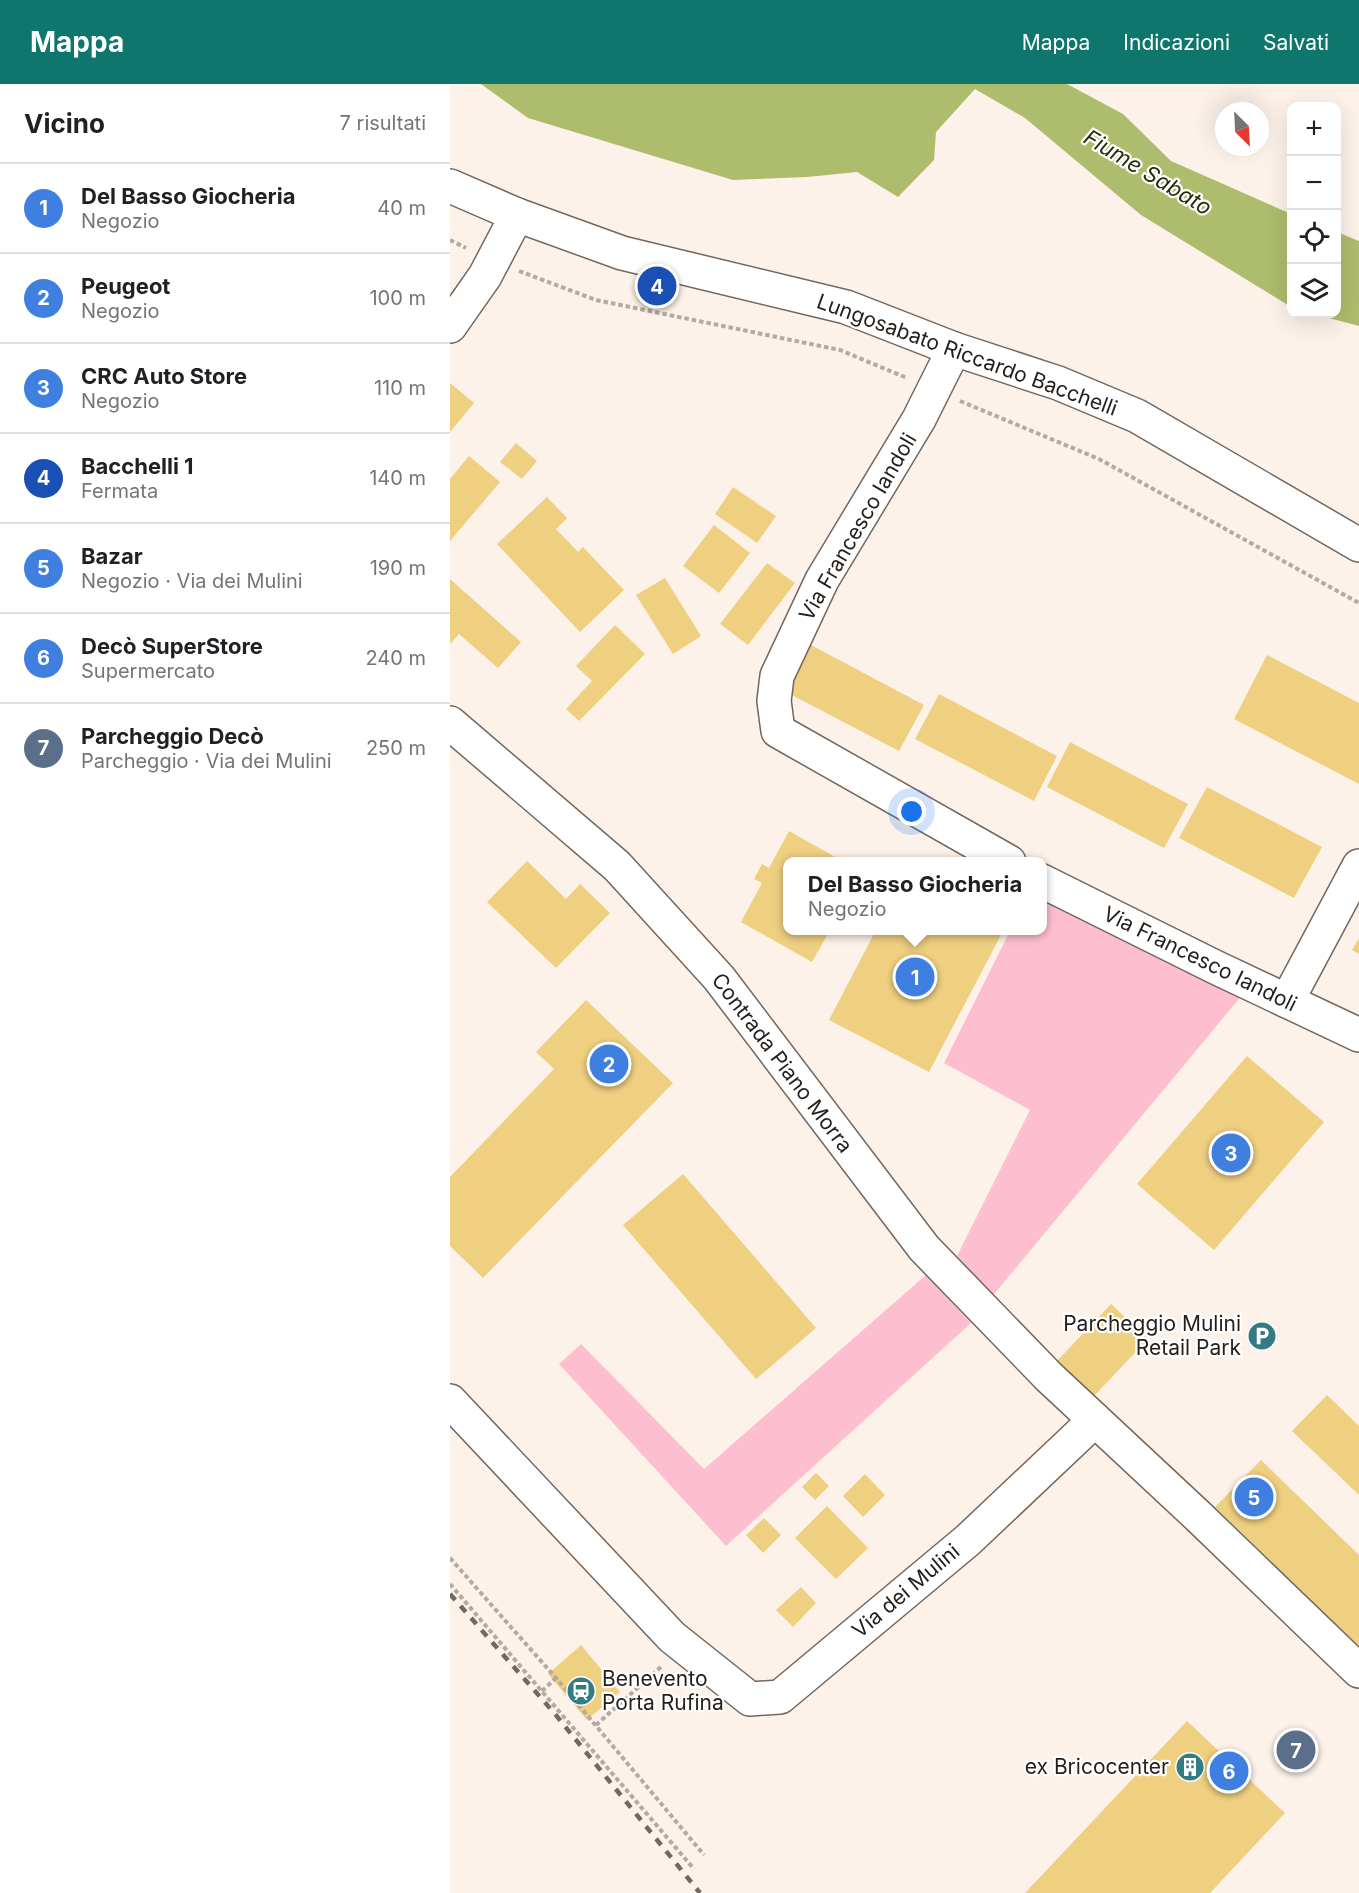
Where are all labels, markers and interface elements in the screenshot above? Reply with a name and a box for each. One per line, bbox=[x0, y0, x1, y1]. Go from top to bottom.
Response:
text: Mappa bbox=[30, 25, 124, 59]
text: Mappa bbox=[1022, 30, 1090, 55]
text: Indicazioni bbox=[1123, 30, 1230, 55]
text: Salvati bbox=[1263, 30, 1329, 55]
north arrow bbox=[1215, 102, 1269, 156]
map controls bbox=[1287, 102, 1341, 318]
button: + bbox=[1287, 102, 1341, 156]
text: Vicino bbox=[24, 108, 105, 139]
text: 7 risultati bbox=[340, 111, 426, 135]
water label: Fiume Sabato bbox=[1079, 124, 1217, 220]
button: − bbox=[1287, 156, 1341, 210]
text: Del Basso Giocheria bbox=[81, 183, 295, 209]
text: 1 bbox=[39, 196, 48, 220]
text: 40 m bbox=[377, 196, 426, 220]
text: Negozio bbox=[81, 209, 160, 233]
button: locate bbox=[1287, 210, 1341, 264]
pin: 4 bbox=[638, 264, 676, 308]
button: layers bbox=[1287, 264, 1341, 318]
text: Peugeot bbox=[81, 273, 170, 299]
text: 2 bbox=[37, 286, 50, 310]
text: 100 m bbox=[369, 286, 426, 310]
street label: Lungosabato Riccardo Bacchelli bbox=[813, 288, 1121, 421]
text: Negozio bbox=[81, 299, 160, 323]
text: CRC Auto Store bbox=[81, 363, 247, 389]
text: 3 bbox=[37, 376, 50, 400]
text: 110 m bbox=[374, 376, 426, 400]
text: Negozio bbox=[81, 389, 160, 413]
street label: Via Francesco Iandoli bbox=[794, 429, 922, 625]
text: Bacchelli 1 bbox=[81, 453, 194, 479]
text: 4 bbox=[37, 466, 50, 490]
text: 140 m bbox=[369, 466, 426, 490]
text: Fermata bbox=[81, 479, 158, 503]
text: Bazar bbox=[81, 543, 143, 569]
text: 5 bbox=[37, 556, 50, 580]
text: 190 m bbox=[370, 556, 426, 580]
text: Negozio · Via dei Mulini bbox=[81, 569, 303, 593]
text: Decò SuperStore bbox=[81, 633, 263, 659]
text: 6 bbox=[37, 646, 50, 670]
text: 240 m bbox=[365, 646, 426, 670]
text: Supermercato bbox=[81, 659, 215, 683]
text: Parcheggio Decò bbox=[81, 723, 264, 749]
text: 7 bbox=[38, 736, 49, 760]
text: 250 m bbox=[366, 736, 426, 760]
text: Parcheggio · Via dei Mulini bbox=[81, 749, 332, 773]
your location bbox=[897, 797, 926, 826]
popup bbox=[783, 857, 1047, 935]
text: Del Basso Giocheria bbox=[808, 871, 1022, 897]
text: Negozio bbox=[808, 897, 886, 921]
street label: Via Francesco Iandoli bbox=[1099, 901, 1301, 1016]
pin: 1 bbox=[896, 954, 934, 1000]
street label: Contrada Piano Morra bbox=[707, 968, 858, 1157]
pin: 2 bbox=[590, 1042, 628, 1086]
pin: 3 bbox=[1212, 1130, 1250, 1176]
place label: Parcheggio Mulini Retail Park bbox=[1063, 1311, 1241, 1360]
parking icon: Parcheggio Mulini Retail Park bbox=[1246, 1320, 1278, 1352]
pin: 5 bbox=[1234, 1474, 1274, 1520]
street label: Via dei Mulini bbox=[847, 1538, 964, 1643]
place label: Benevento Porta Rufina bbox=[602, 1666, 724, 1715]
station icon: Benevento Porta Rufina bbox=[565, 1675, 597, 1707]
pin: 7 bbox=[1276, 1728, 1316, 1772]
pin: 6 bbox=[1210, 1748, 1248, 1794]
building icon: ex Bricocenter bbox=[1174, 1751, 1206, 1783]
place label: ex Bricocenter bbox=[1025, 1754, 1169, 1779]

